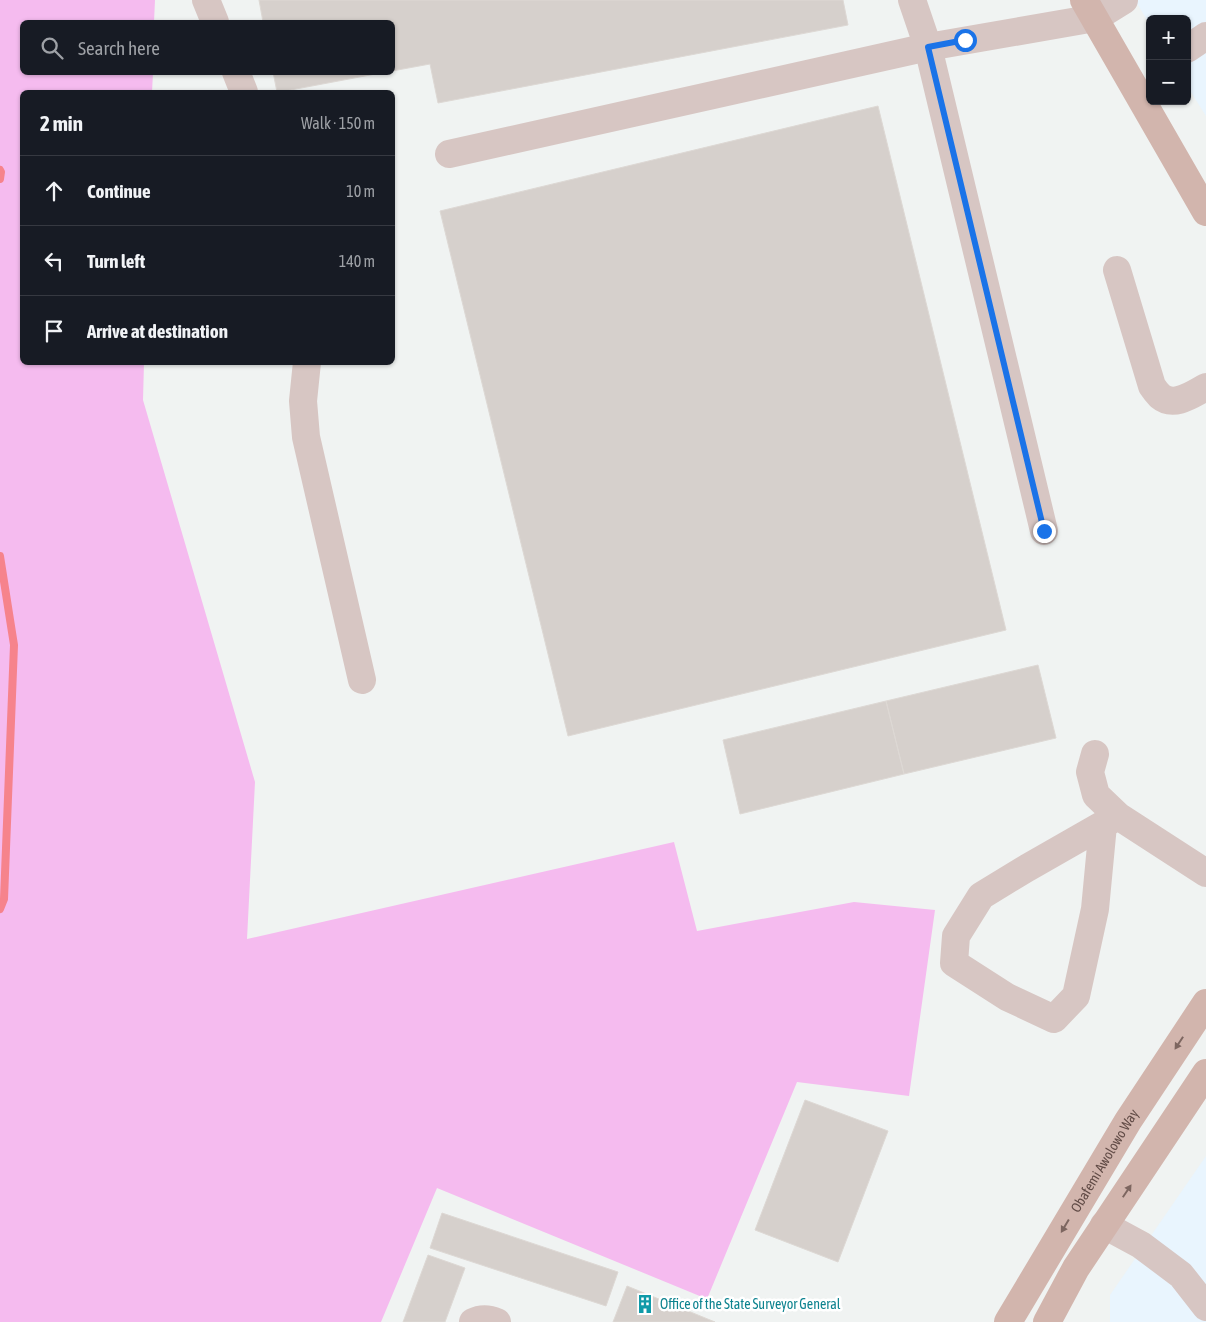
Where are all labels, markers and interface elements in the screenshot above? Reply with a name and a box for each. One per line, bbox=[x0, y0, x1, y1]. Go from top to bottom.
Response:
map controls bbox=[1146, 15, 1191, 105]
button: + bbox=[1146, 15, 1191, 60]
search box bbox=[20, 20, 395, 75]
route start bbox=[954, 29, 977, 52]
icon: search bbox=[38, 34, 66, 62]
text: Search here bbox=[78, 37, 160, 59]
button: − bbox=[1146, 60, 1191, 105]
text: 2 min bbox=[40, 111, 83, 135]
text: Walk · 150 m bbox=[301, 114, 375, 132]
icon: ahead bbox=[40, 177, 68, 205]
text: Continue bbox=[87, 180, 151, 202]
text: 10 m bbox=[346, 182, 375, 200]
icon: left bbox=[40, 247, 68, 275]
text: Turn left bbox=[87, 250, 145, 272]
text: 140 m bbox=[339, 252, 375, 270]
icon: arrive bbox=[40, 317, 68, 345]
text: Arrive at destination bbox=[87, 320, 228, 342]
route end bbox=[1033, 520, 1056, 543]
one-way arrow bbox=[1174, 1036, 1184, 1050]
street label: Obafemi Awolowo Way bbox=[1067, 1106, 1142, 1215]
one-way arrow bbox=[1122, 1184, 1132, 1197]
one-way arrow bbox=[1061, 1219, 1070, 1232]
building icon: Office of the State Surveyor General bbox=[634, 1293, 656, 1315]
place label: Office of the State Surveyor General bbox=[660, 1296, 841, 1312]

